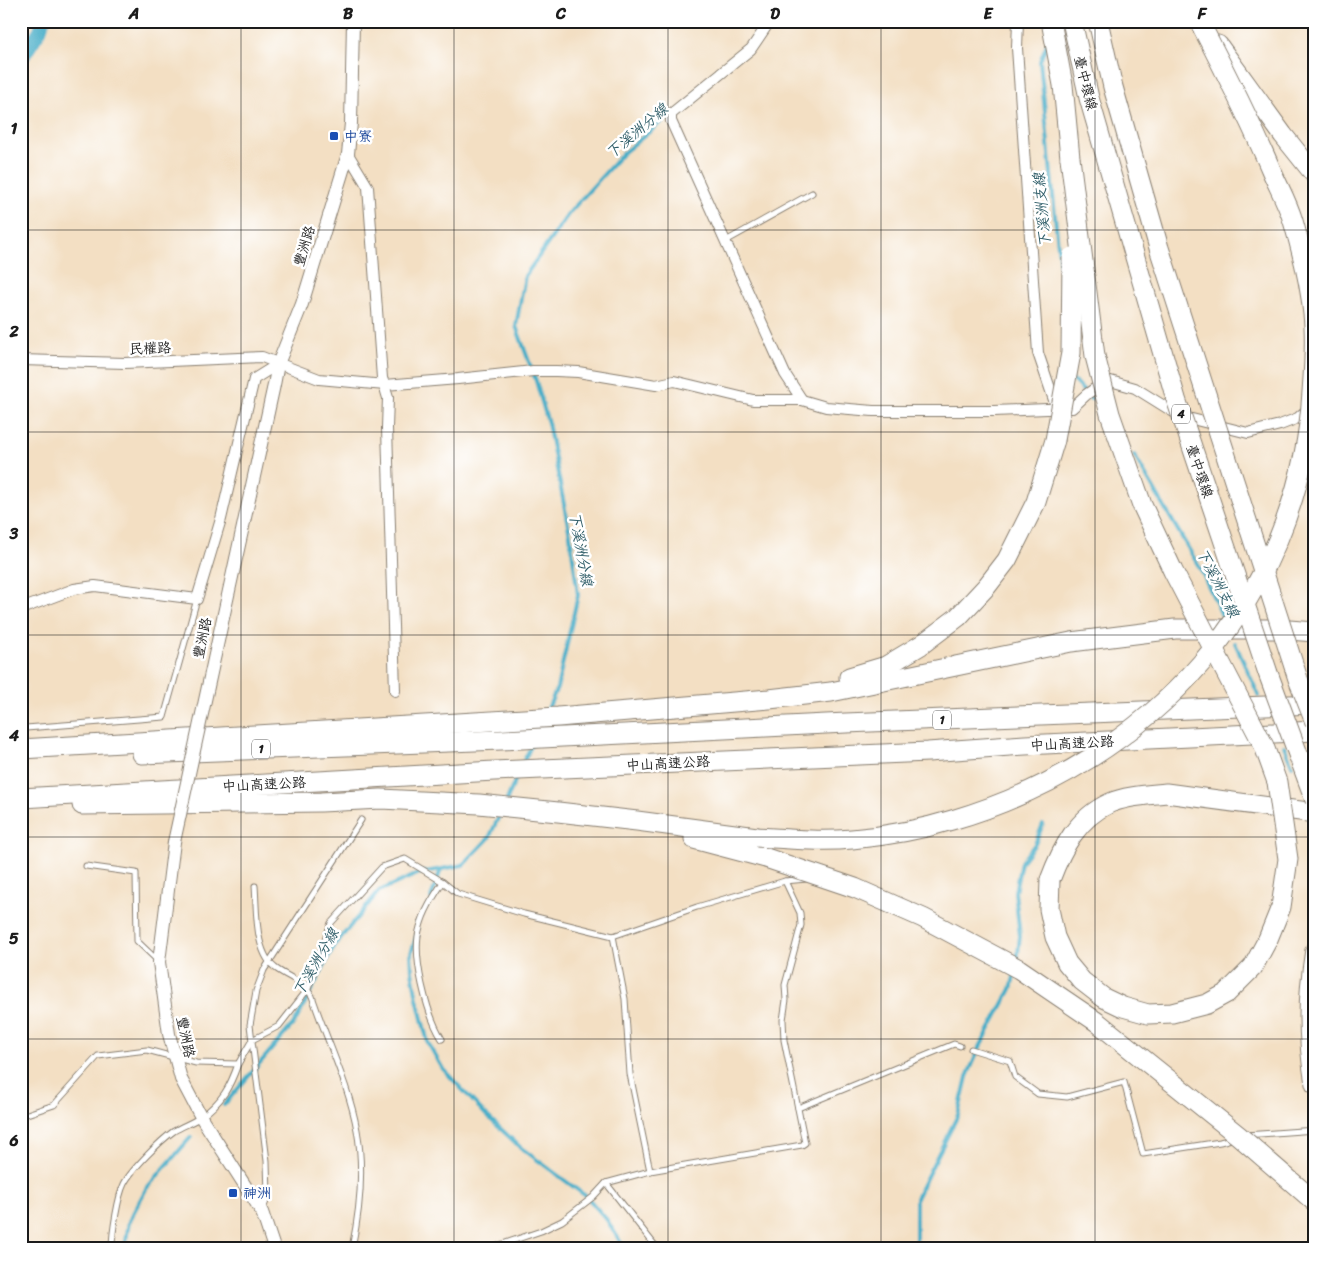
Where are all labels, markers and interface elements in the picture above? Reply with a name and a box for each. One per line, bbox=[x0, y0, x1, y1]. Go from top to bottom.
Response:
text: A bbox=[128, 0, 139, 28]
text: B bbox=[343, 0, 354, 28]
text: C bbox=[555, 0, 567, 28]
text: D bbox=[770, 0, 780, 28]
text: E bbox=[984, 0, 994, 28]
text: F bbox=[1197, 0, 1208, 28]
street label: 臺中環線 bbox=[1067, 53, 1104, 113]
water label: 下溪洲分線 bbox=[600, 96, 675, 165]
text: 1 bbox=[11, 114, 18, 143]
place label: 中寮 bbox=[344, 124, 372, 149]
marker: 中寮 bbox=[328, 130, 340, 142]
water label: 下溪洲支線 bbox=[1026, 171, 1058, 248]
street label: 豐洲路 bbox=[286, 222, 323, 270]
text: 2 bbox=[8, 317, 19, 346]
street label: 民權路 bbox=[129, 335, 171, 362]
road number: 4 bbox=[1172, 404, 1190, 424]
street label: 臺中環線 bbox=[1179, 441, 1220, 502]
water label: 下溪洲分線 bbox=[562, 510, 600, 589]
text: 3 bbox=[9, 519, 19, 548]
water label: 下溪洲支線 bbox=[1189, 544, 1247, 623]
street label: 豐洲路 bbox=[186, 615, 219, 661]
road number: 1 bbox=[933, 710, 951, 730]
text: 4 bbox=[8, 721, 19, 750]
street label: 中山高速公路 bbox=[1029, 729, 1115, 758]
road number: 1 bbox=[252, 740, 270, 759]
street label: 中山高速公路 bbox=[625, 749, 711, 778]
street label: 中山高速公路 bbox=[221, 770, 307, 799]
water label: 下溪洲分線 bbox=[286, 922, 347, 1001]
text: 5 bbox=[9, 924, 19, 953]
street label: 豐洲路 bbox=[169, 1014, 202, 1060]
text: 6 bbox=[8, 1126, 19, 1155]
place label: 神洲 bbox=[243, 1181, 271, 1206]
marker: 神洲 bbox=[227, 1187, 239, 1199]

